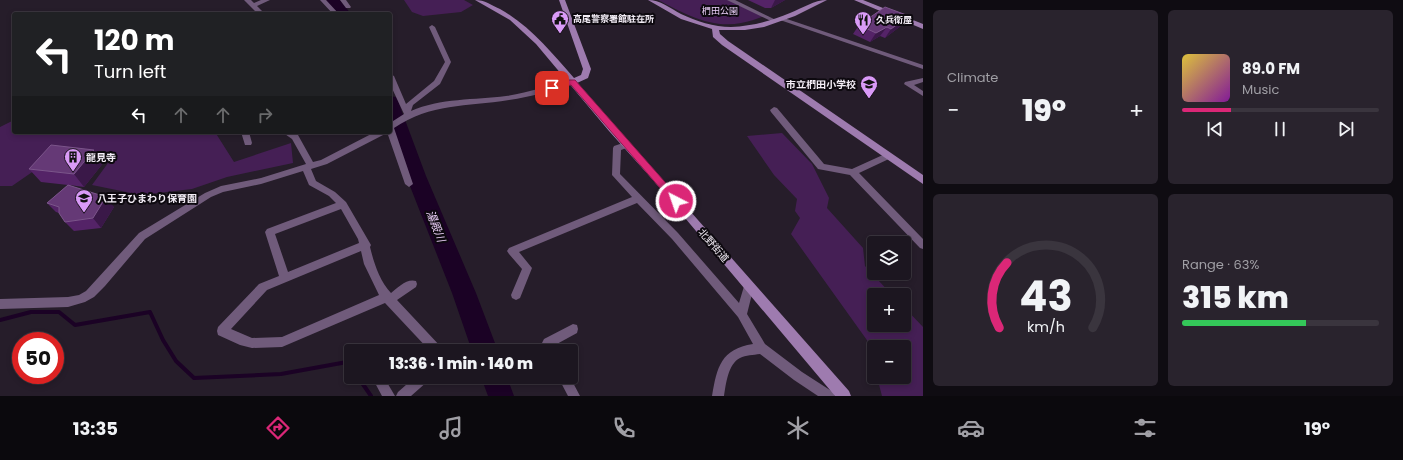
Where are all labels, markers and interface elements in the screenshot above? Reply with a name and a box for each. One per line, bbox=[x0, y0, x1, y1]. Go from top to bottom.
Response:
park label: 椚田公園 bbox=[702, 5, 738, 17]
public building icon: 高尾警察署館駐在所 bbox=[550, 9, 570, 34]
restaurant icon: 久兵衛屋 bbox=[853, 10, 873, 35]
place label: 高尾警察署館駐在所 bbox=[573, 13, 654, 25]
place label: 久兵衛屋 bbox=[876, 14, 912, 26]
text: 120 m bbox=[94, 21, 174, 60]
icon: left bbox=[28, 28, 80, 80]
text: 89.0 FM bbox=[1242, 58, 1300, 79]
text: Turn left bbox=[94, 59, 166, 84]
text: Climate bbox=[947, 68, 998, 87]
pin bbox=[535, 71, 569, 105]
school or university icon: 市立椚田小学校 bbox=[859, 74, 879, 99]
icon: arrive bbox=[541, 77, 563, 99]
place label: 市立椚田小学校 bbox=[786, 77, 856, 92]
text: Music bbox=[1242, 80, 1279, 99]
text: 19° bbox=[1022, 89, 1066, 132]
text: − bbox=[947, 95, 959, 126]
text: + bbox=[1129, 95, 1144, 126]
icon: left bbox=[128, 104, 150, 126]
icon: ahead bbox=[170, 104, 192, 126]
icon: ahead bbox=[212, 104, 234, 126]
icon: right bbox=[254, 104, 276, 126]
icon: previous bbox=[1204, 118, 1226, 140]
icon: pause bbox=[1269, 118, 1291, 140]
icon: next bbox=[1335, 118, 1357, 140]
building icon: 龍見寺 bbox=[63, 147, 83, 172]
place label: 龍見寺 bbox=[86, 150, 116, 165]
position arrow bbox=[655, 180, 697, 222]
school or university icon: 八王子ひまわり保育園 bbox=[74, 188, 94, 213]
place label: 八王子ひまわり保育園 bbox=[97, 191, 197, 206]
water label: 湯殿川 bbox=[423, 208, 450, 245]
street label: 北野街道 bbox=[695, 225, 732, 265]
map controls bbox=[867, 236, 911, 384]
button: layers bbox=[867, 236, 911, 280]
text: Range · 63% bbox=[1182, 255, 1259, 274]
text: 43 bbox=[1019, 267, 1072, 326]
text: 315 km bbox=[1182, 276, 1289, 319]
button: + bbox=[867, 288, 911, 332]
text: km/h bbox=[1026, 317, 1065, 337]
speed limit sign: 50 bbox=[12, 332, 64, 384]
button: − bbox=[867, 340, 911, 384]
text: 13:36 · 1 min · 140 m bbox=[389, 353, 533, 374]
icon: directions bbox=[264, 414, 292, 442]
icon: music bbox=[437, 414, 465, 442]
icon: phone bbox=[610, 414, 638, 442]
icon: climate bbox=[784, 414, 812, 442]
icon: car bbox=[957, 414, 985, 442]
icon: filters bbox=[1131, 414, 1159, 442]
text: 13:35 bbox=[73, 416, 118, 441]
text: 19° bbox=[1304, 416, 1330, 441]

